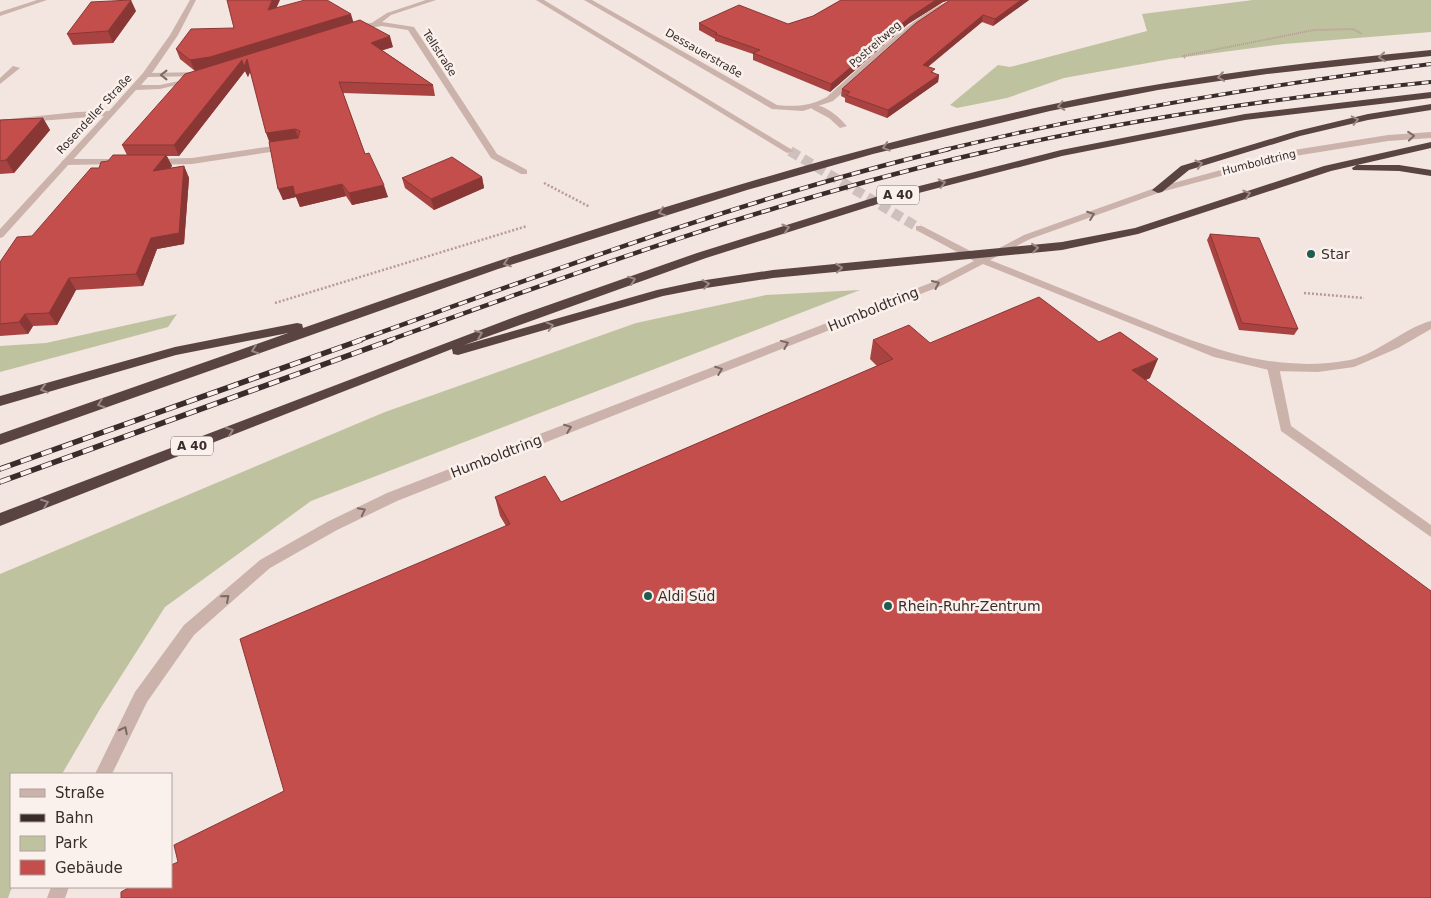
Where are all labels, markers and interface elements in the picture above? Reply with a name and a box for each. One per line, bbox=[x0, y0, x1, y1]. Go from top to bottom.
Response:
street label: Postreitweg bbox=[847, 18, 904, 70]
street label: Dessauerstraße bbox=[663, 26, 745, 81]
street label: Tellstraße bbox=[419, 27, 460, 79]
one-way arrow bbox=[1378, 51, 1386, 62]
one-way arrow bbox=[160, 70, 168, 80]
one-way arrow bbox=[1217, 71, 1225, 82]
street label: Rosendeller Straße bbox=[54, 72, 135, 157]
one-way arrow bbox=[1057, 100, 1066, 110]
one-way arrow bbox=[1351, 115, 1360, 126]
one-way arrow bbox=[1407, 131, 1415, 142]
one-way arrow bbox=[882, 141, 891, 152]
street label: Humboldtring bbox=[1221, 147, 1297, 178]
one-way arrow bbox=[1194, 160, 1202, 170]
one-way arrow bbox=[937, 178, 946, 189]
road number: A 40 bbox=[877, 186, 919, 204]
one-way arrow bbox=[1243, 190, 1251, 200]
one-way arrow bbox=[658, 207, 667, 217]
one-way arrow bbox=[1086, 211, 1095, 221]
one-way arrow bbox=[781, 224, 789, 234]
one-way arrow bbox=[1032, 243, 1040, 254]
place label: Star bbox=[1321, 246, 1350, 262]
marker: Star bbox=[1305, 248, 1317, 260]
one-way arrow bbox=[504, 257, 512, 267]
one-way arrow bbox=[835, 263, 843, 274]
one-way arrow bbox=[627, 276, 636, 286]
one-way arrow bbox=[703, 279, 711, 290]
one-way arrow bbox=[931, 279, 940, 290]
street label: Humboldtring bbox=[825, 284, 921, 334]
one-way arrow bbox=[545, 322, 553, 332]
one-way arrow bbox=[474, 330, 482, 340]
one-way arrow bbox=[780, 340, 789, 350]
one-way arrow bbox=[251, 344, 259, 354]
one-way arrow bbox=[715, 366, 723, 376]
one-way arrow bbox=[40, 383, 48, 393]
one-way arrow bbox=[97, 398, 106, 408]
one-way arrow bbox=[563, 424, 572, 435]
one-way arrow bbox=[225, 427, 233, 437]
street label: Humboldtring bbox=[448, 431, 544, 481]
road number: A 40 bbox=[171, 436, 213, 456]
one-way arrow bbox=[41, 499, 49, 509]
one-way arrow bbox=[357, 507, 366, 517]
place label: Aldi Süd bbox=[658, 588, 715, 604]
marker: Aldi Süd bbox=[642, 590, 654, 602]
one-way arrow bbox=[220, 595, 229, 604]
place label: Rhein-Ruhr-Zentrum bbox=[898, 598, 1041, 614]
marker: Rhein-Ruhr-Zentrum bbox=[882, 600, 894, 612]
one-way arrow bbox=[118, 726, 128, 735]
legend bbox=[10, 773, 172, 888]
text: Straße bbox=[55, 784, 104, 802]
text: Bahn bbox=[55, 809, 94, 827]
text: Park bbox=[55, 834, 88, 852]
text: Gebäude bbox=[55, 859, 123, 877]

